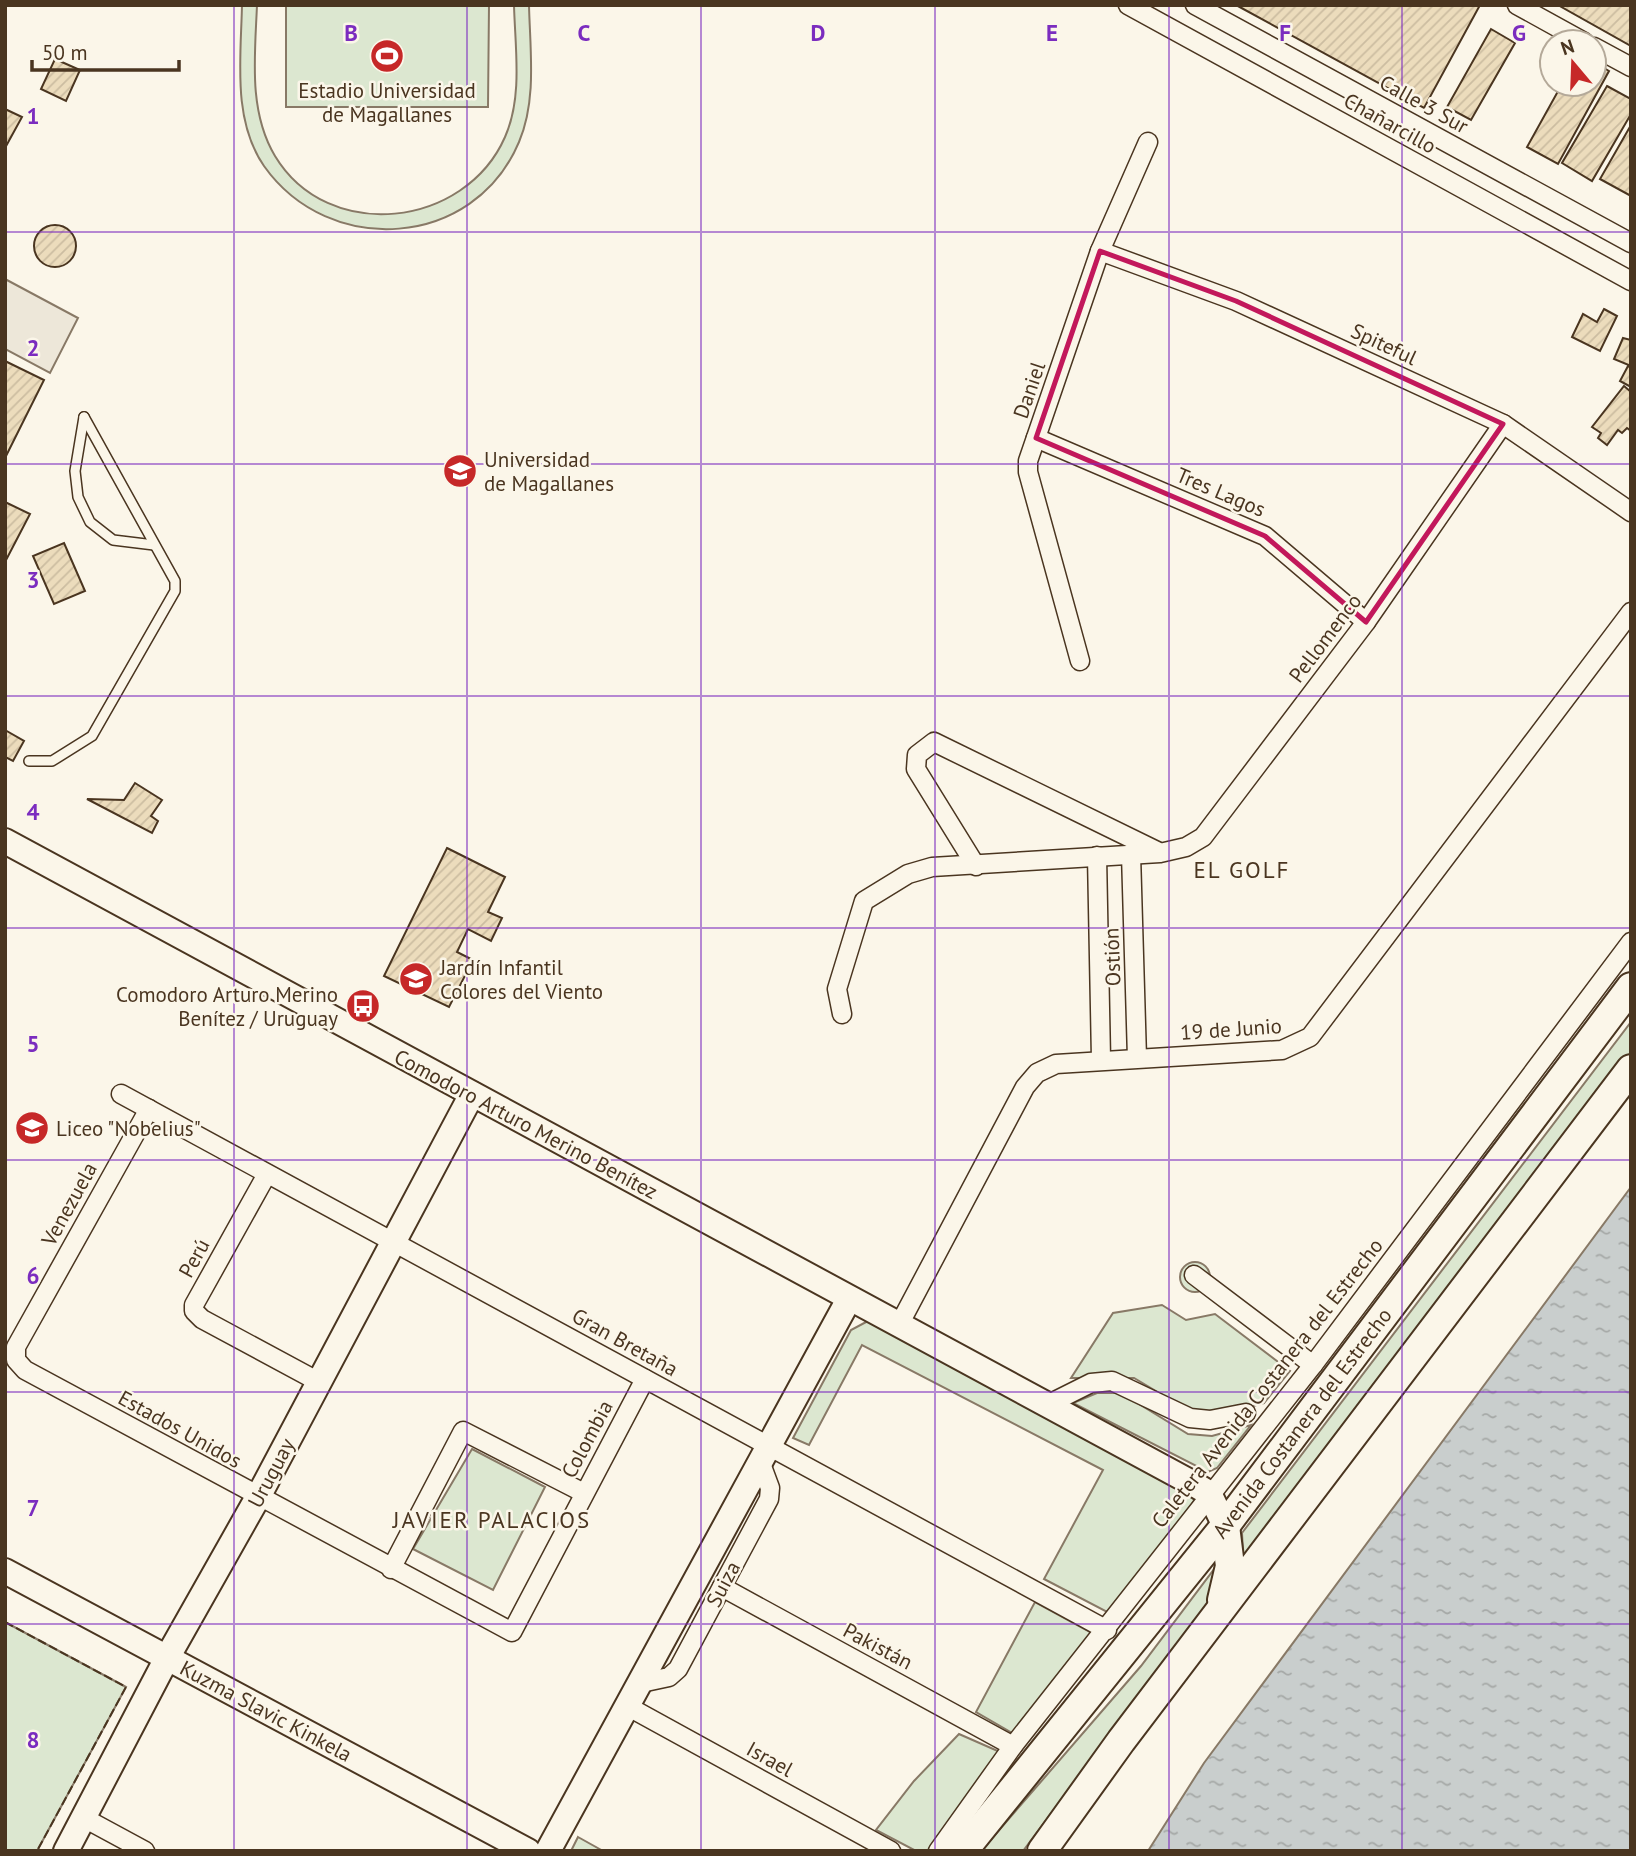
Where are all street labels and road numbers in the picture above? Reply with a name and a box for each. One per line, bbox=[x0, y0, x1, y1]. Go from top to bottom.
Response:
street label: Calle 3 Sur bbox=[1375, 69, 1473, 139]
street label: Chañarcillo bbox=[1339, 87, 1441, 159]
street label: Spiteful bbox=[1347, 317, 1421, 371]
street label: Daniel bbox=[1007, 358, 1051, 422]
street label: Tres Lagos bbox=[1172, 461, 1270, 523]
street label: Pellomenco bbox=[1283, 588, 1367, 688]
street label: Ostión bbox=[1097, 927, 1127, 987]
street label: 19 de Junio bbox=[1179, 1012, 1283, 1046]
street label: Comodoro Arturo Merino Benítez bbox=[390, 1043, 662, 1205]
street label: Venezuela bbox=[35, 1158, 103, 1251]
street label: Caletera Avenida Costanera del Estrecho bbox=[1146, 1233, 1388, 1533]
street label: Perú bbox=[172, 1234, 216, 1282]
street label: Gran Bretaña bbox=[567, 1302, 683, 1382]
street label: Avenida Costanera del Estrecho bbox=[1207, 1303, 1397, 1543]
street label: Estados Unidos bbox=[114, 1384, 246, 1474]
street label: Colombia bbox=[555, 1395, 619, 1483]
street label: Uruguay bbox=[241, 1433, 301, 1512]
street label: Suiza bbox=[700, 1557, 746, 1611]
street label: Pakistán bbox=[839, 1616, 917, 1676]
street label: Kuzma Slavic Kinkela bbox=[175, 1654, 357, 1768]
street label: Israel bbox=[742, 1735, 798, 1783]

